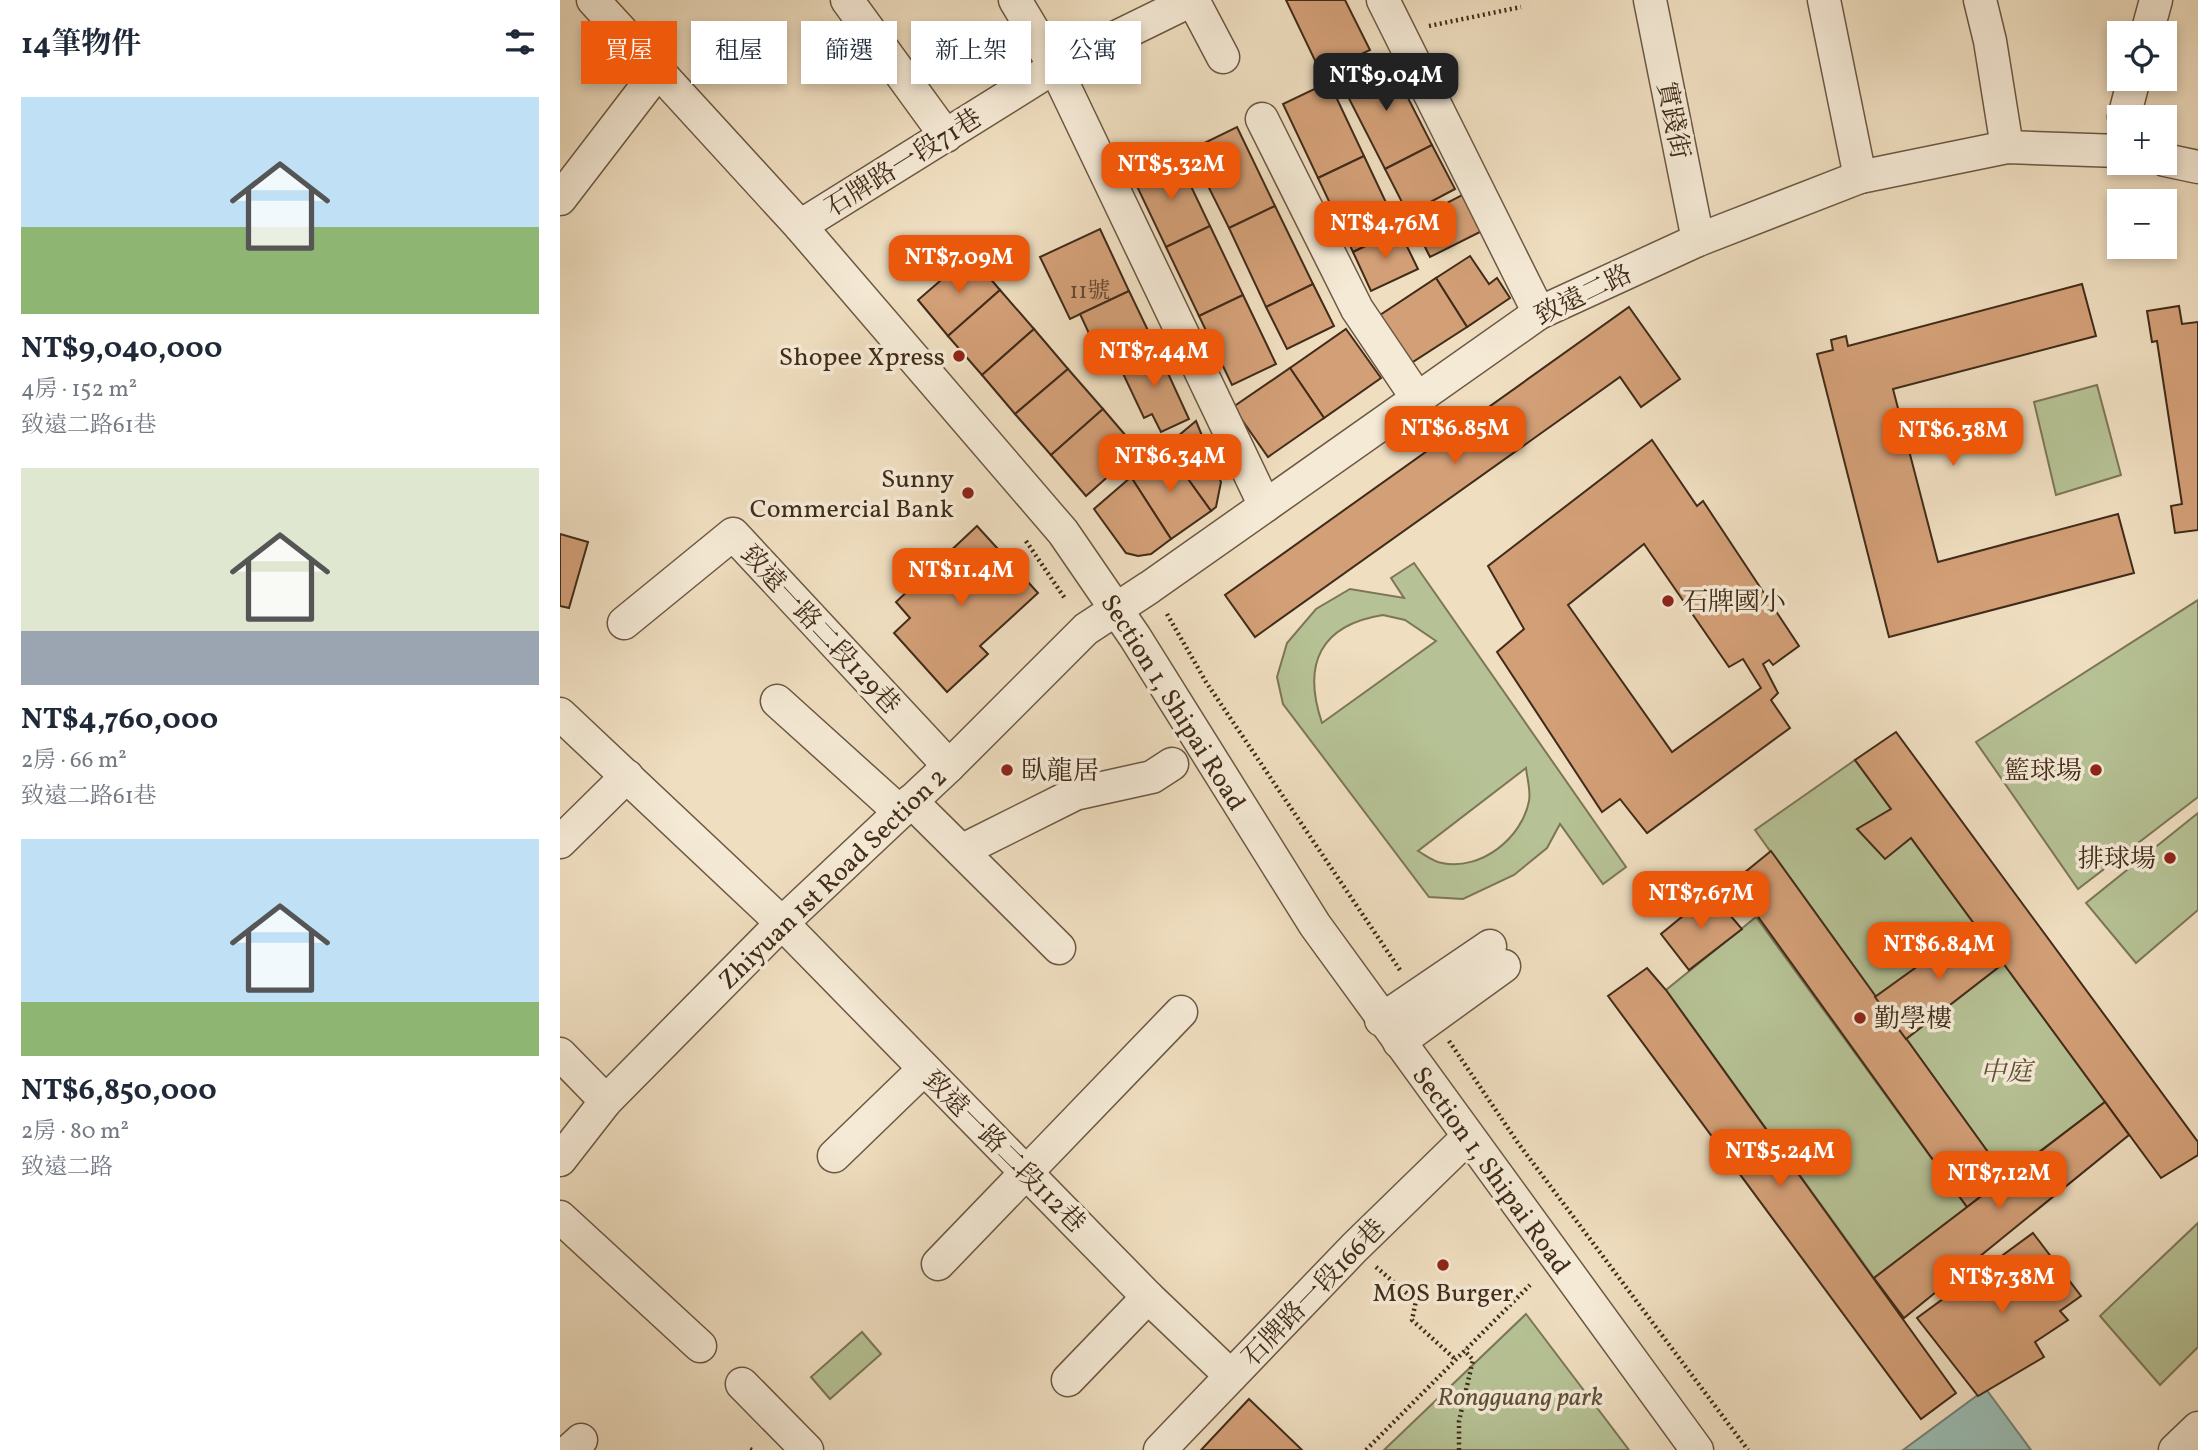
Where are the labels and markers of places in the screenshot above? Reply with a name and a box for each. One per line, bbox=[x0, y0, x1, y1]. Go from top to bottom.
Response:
pin: NT$9.04M bbox=[1314, 54, 1458, 113]
pin: NT$5.32M bbox=[1099, 142, 1243, 202]
pin: NT$4.76M bbox=[1313, 202, 1457, 261]
pin: NT$7.09M bbox=[887, 236, 1031, 295]
pin: NT$7.44M bbox=[1082, 330, 1226, 389]
place label: Shopee Xpress bbox=[779, 340, 945, 376]
marker: Shopee Xpress bbox=[951, 348, 967, 364]
pin: NT$6.85M bbox=[1383, 406, 1527, 466]
pin: NT$6.38M bbox=[1881, 408, 2025, 468]
pin: NT$6.34M bbox=[1098, 434, 1242, 494]
place label: Sunny Commercial Bank bbox=[750, 462, 954, 528]
marker: Sunny Commercial Bank bbox=[960, 485, 976, 501]
pin: NT$11.4M bbox=[889, 548, 1033, 608]
place label: 石牌國小 bbox=[1682, 585, 1786, 621]
marker: 石牌國小 bbox=[1660, 593, 1676, 609]
place label: 臥龍居 bbox=[1021, 754, 1099, 790]
place label: 籃球場 bbox=[2004, 754, 2082, 790]
marker: 臥龍居 bbox=[999, 762, 1015, 778]
marker: 籃球場 bbox=[2088, 762, 2104, 778]
place label: 排球場 bbox=[2078, 842, 2156, 878]
marker: 排球場 bbox=[2162, 850, 2178, 866]
pin: NT$7.67M bbox=[1629, 872, 1773, 931]
pin: NT$6.84M bbox=[1867, 922, 2011, 982]
place label: 勤學樓 bbox=[1874, 1002, 1952, 1038]
marker: 勤學樓 bbox=[1852, 1010, 1868, 1026]
pin: NT$5.24M bbox=[1708, 1130, 1852, 1189]
pin: NT$7.12M bbox=[1927, 1152, 2071, 1211]
pin: NT$7.38M bbox=[1930, 1256, 2074, 1315]
marker: MOS Burger bbox=[1435, 1257, 1451, 1273]
place label: MOS Burger bbox=[1372, 1276, 1514, 1312]

